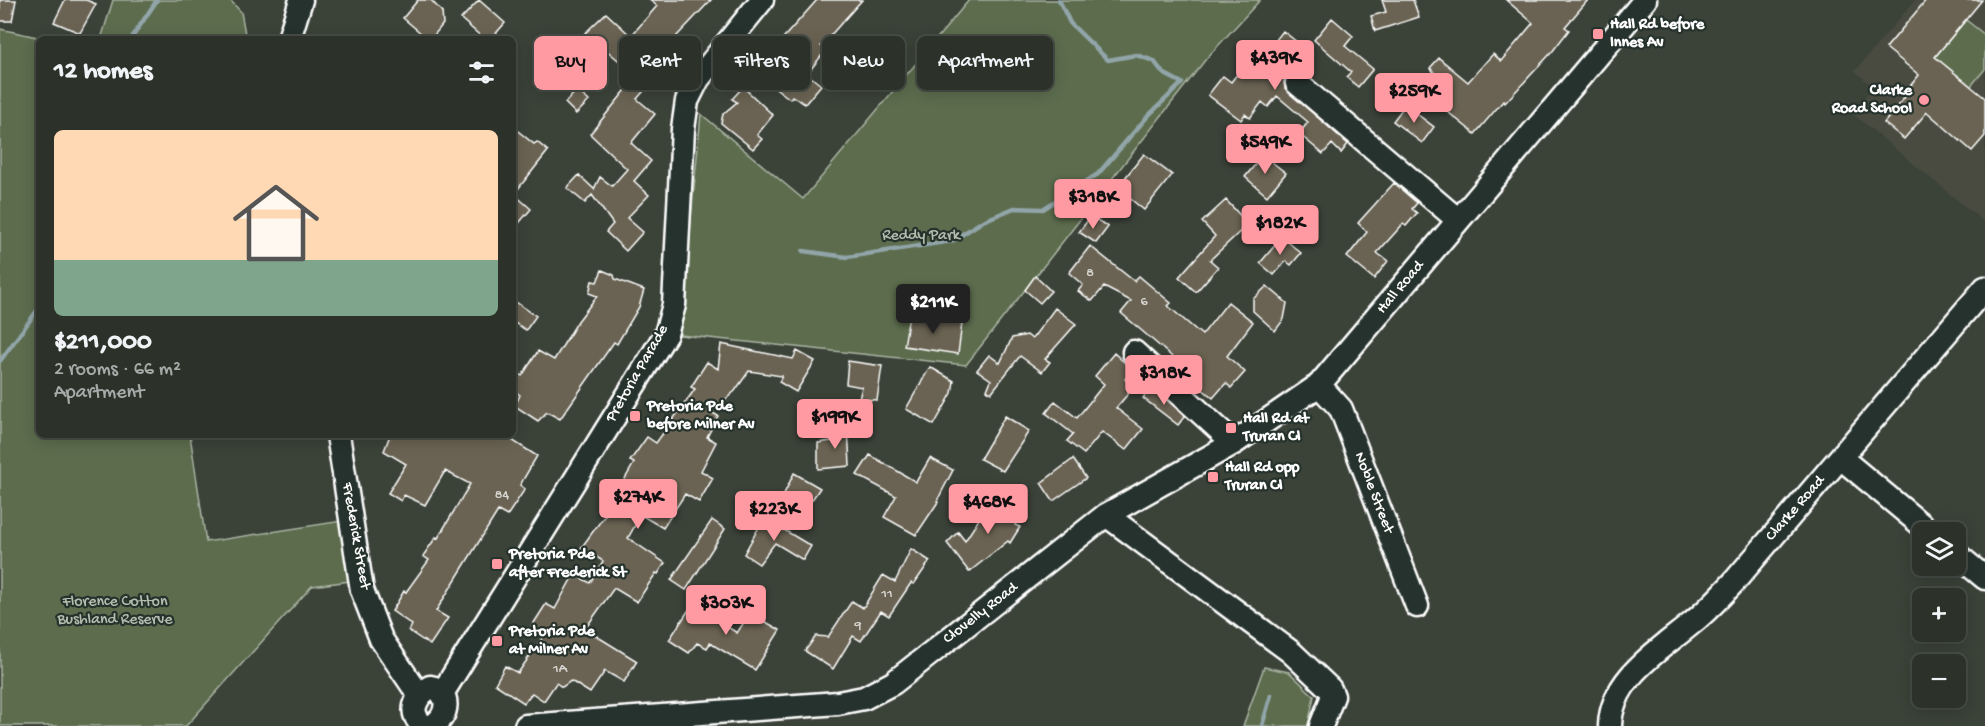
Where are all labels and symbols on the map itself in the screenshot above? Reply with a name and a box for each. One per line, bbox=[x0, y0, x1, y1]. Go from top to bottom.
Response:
place label: Hall Rd before Innes Av bbox=[1610, 15, 1705, 53]
marker: Hall Rd before Innes Av bbox=[1591, 27, 1605, 41]
pin: $439K bbox=[1233, 40, 1317, 91]
pin: $259K bbox=[1372, 73, 1456, 124]
place label: Clarke Road School bbox=[1831, 82, 1913, 119]
marker: Clarke Road School bbox=[1917, 93, 1931, 107]
pin: $549K bbox=[1223, 124, 1307, 175]
pin: $318K bbox=[1051, 179, 1135, 230]
pin: $182K bbox=[1238, 205, 1322, 256]
park label: Reddy Park bbox=[882, 227, 962, 246]
street label: Hall Road bbox=[1373, 256, 1430, 319]
house number: 8 bbox=[1086, 265, 1094, 282]
pin: $211K bbox=[891, 284, 975, 335]
house number: 6 bbox=[1140, 294, 1148, 311]
street label: Pretoria Parade bbox=[602, 321, 674, 427]
pin: $318K bbox=[1122, 355, 1206, 406]
place label: Pretoria Pde before Milner Av bbox=[646, 398, 755, 435]
pin: $199K bbox=[793, 399, 877, 450]
marker: Pretoria Pde before Milner Av bbox=[628, 409, 642, 423]
place label: Hall Rd at Truran Cl bbox=[1241, 410, 1310, 447]
marker: Hall Rd at Truran Cl bbox=[1224, 421, 1238, 435]
street label: Noble Street bbox=[1349, 450, 1398, 538]
place label: Hall Rd opp Truran Cl bbox=[1223, 459, 1300, 496]
marker: Hall Rd opp Truran Cl bbox=[1206, 470, 1220, 484]
street label: Clarke Road bbox=[1762, 471, 1831, 546]
pin: $274K bbox=[596, 479, 680, 530]
street label: Frederick Street bbox=[336, 480, 374, 592]
pin: $468K bbox=[946, 484, 1030, 535]
house number: 84 bbox=[495, 487, 510, 504]
pin: $223K bbox=[732, 491, 816, 542]
place label: Pretoria Pde after Frederick St bbox=[508, 546, 628, 583]
marker: Pretoria Pde after Frederick St bbox=[490, 557, 504, 571]
street label: Clovelly Road bbox=[940, 578, 1023, 649]
pin: $303K bbox=[684, 585, 768, 636]
house number: 11 bbox=[880, 586, 893, 603]
park label: Florence Cotton Bushland Reserve bbox=[56, 593, 173, 630]
house number: 9 bbox=[853, 618, 862, 635]
place label: Pretoria Pde at Milner Av bbox=[508, 623, 596, 660]
marker: Pretoria Pde at Milner Av bbox=[490, 634, 504, 648]
house number: 1A bbox=[552, 661, 568, 678]

